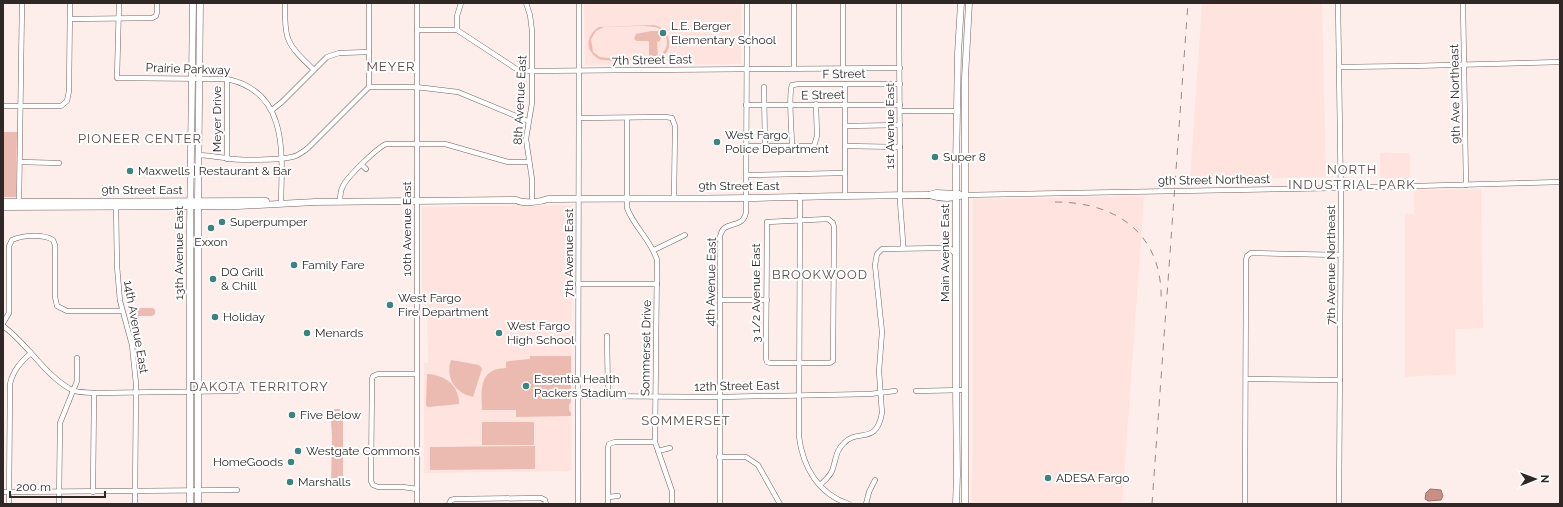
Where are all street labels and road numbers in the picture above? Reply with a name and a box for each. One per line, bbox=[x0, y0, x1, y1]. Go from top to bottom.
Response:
street label: 9th Ave Northeast bbox=[1447, 44, 1463, 144]
street label: 7th Street East bbox=[612, 52, 692, 68]
street label: 8th Avenue East bbox=[511, 55, 529, 145]
street label: Prairie Parkway bbox=[145, 61, 231, 77]
street label: F Street bbox=[822, 67, 866, 81]
street label: 1st Avenue East bbox=[883, 83, 897, 169]
street label: Meyer Drive bbox=[210, 86, 224, 152]
street label: E Street bbox=[801, 88, 845, 102]
street label: 9th Street Northeast bbox=[1158, 172, 1270, 188]
street label: 9th Street East bbox=[698, 179, 780, 193]
street label: 10th Avenue East bbox=[400, 182, 414, 276]
street label: 9th Street East bbox=[101, 183, 183, 197]
street label: Main Avenue East bbox=[938, 204, 952, 302]
street label: 7th Avenue Northeast bbox=[1324, 205, 1338, 325]
street label: 13th Avenue East bbox=[172, 206, 186, 300]
street label: 7th Avenue East bbox=[562, 209, 576, 297]
street label: 4th Avenue East bbox=[703, 237, 719, 327]
street label: 3 1/2 Avenue East bbox=[749, 243, 763, 343]
street label: 14th Avenue East bbox=[121, 279, 151, 375]
street label: Sommerset Drive bbox=[638, 300, 654, 396]
street label: 12th Street East bbox=[694, 378, 780, 394]

